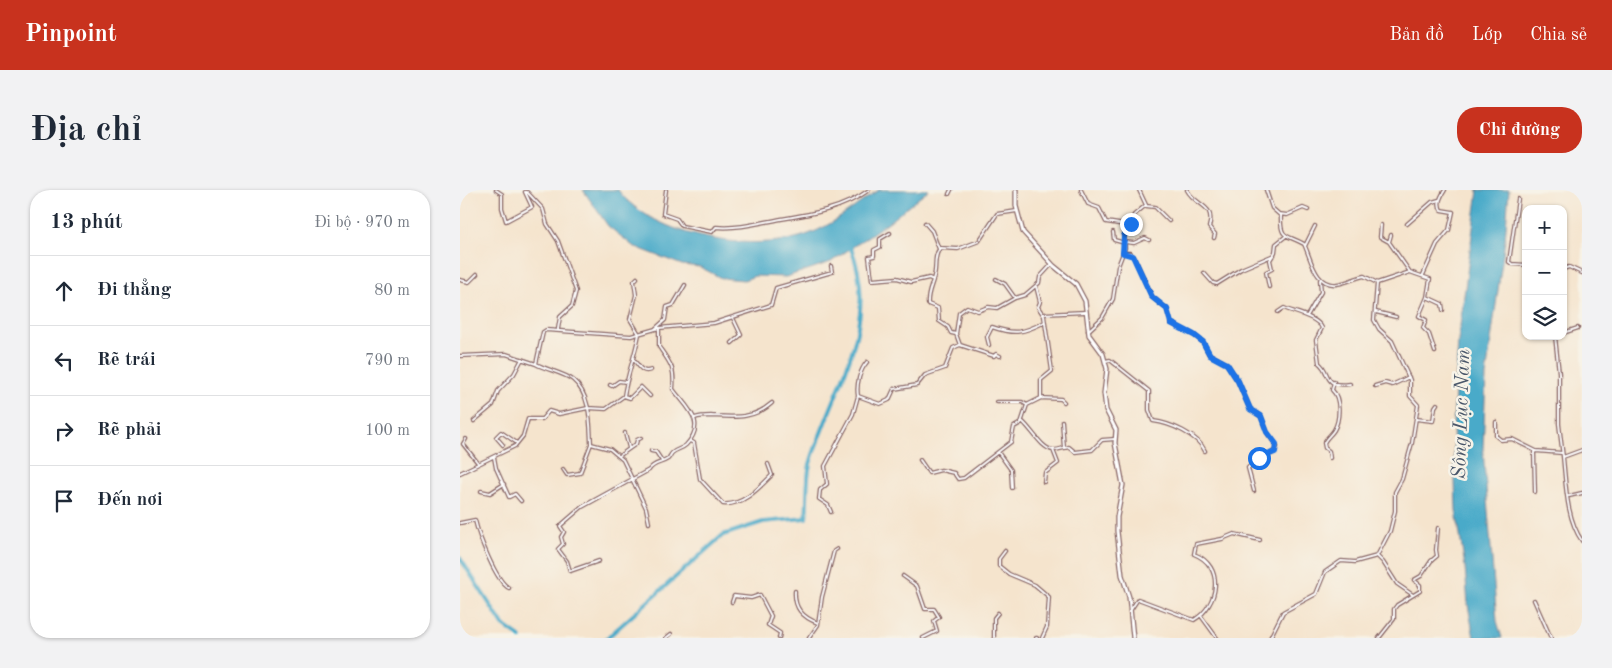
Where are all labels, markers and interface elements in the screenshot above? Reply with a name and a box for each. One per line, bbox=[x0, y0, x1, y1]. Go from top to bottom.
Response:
text: Pinpoint bbox=[25, 23, 117, 47]
text: Bản đồ bbox=[1390, 26, 1444, 44]
text: Lớp bbox=[1472, 26, 1502, 44]
text: Chia sẻ bbox=[1530, 26, 1587, 44]
button: Chỉ đường bbox=[1457, 107, 1582, 153]
text: Địa chỉ bbox=[30, 113, 142, 148]
map controls bbox=[1522, 205, 1567, 340]
button: + bbox=[1522, 205, 1567, 250]
text: 13 phút bbox=[50, 212, 123, 233]
route end bbox=[1120, 213, 1143, 236]
text: Đi bộ · 970 m bbox=[314, 215, 410, 231]
button: − bbox=[1522, 250, 1567, 295]
icon: ahead bbox=[50, 277, 78, 305]
text: Đi thẳng bbox=[97, 281, 171, 300]
text: 80 m bbox=[374, 283, 410, 299]
button: layers bbox=[1522, 295, 1567, 340]
icon: left bbox=[50, 347, 78, 375]
water label: Sông Lục Nam bbox=[1450, 349, 1474, 479]
text: Rẽ trái bbox=[97, 351, 156, 370]
text: 790 m bbox=[365, 353, 410, 369]
icon: right bbox=[50, 417, 78, 445]
text: Rẽ phải bbox=[97, 421, 161, 440]
text: 100 m bbox=[365, 423, 410, 439]
route start bbox=[1248, 447, 1271, 470]
icon: arrive bbox=[50, 487, 78, 515]
text: Đến nơi bbox=[97, 491, 163, 510]

